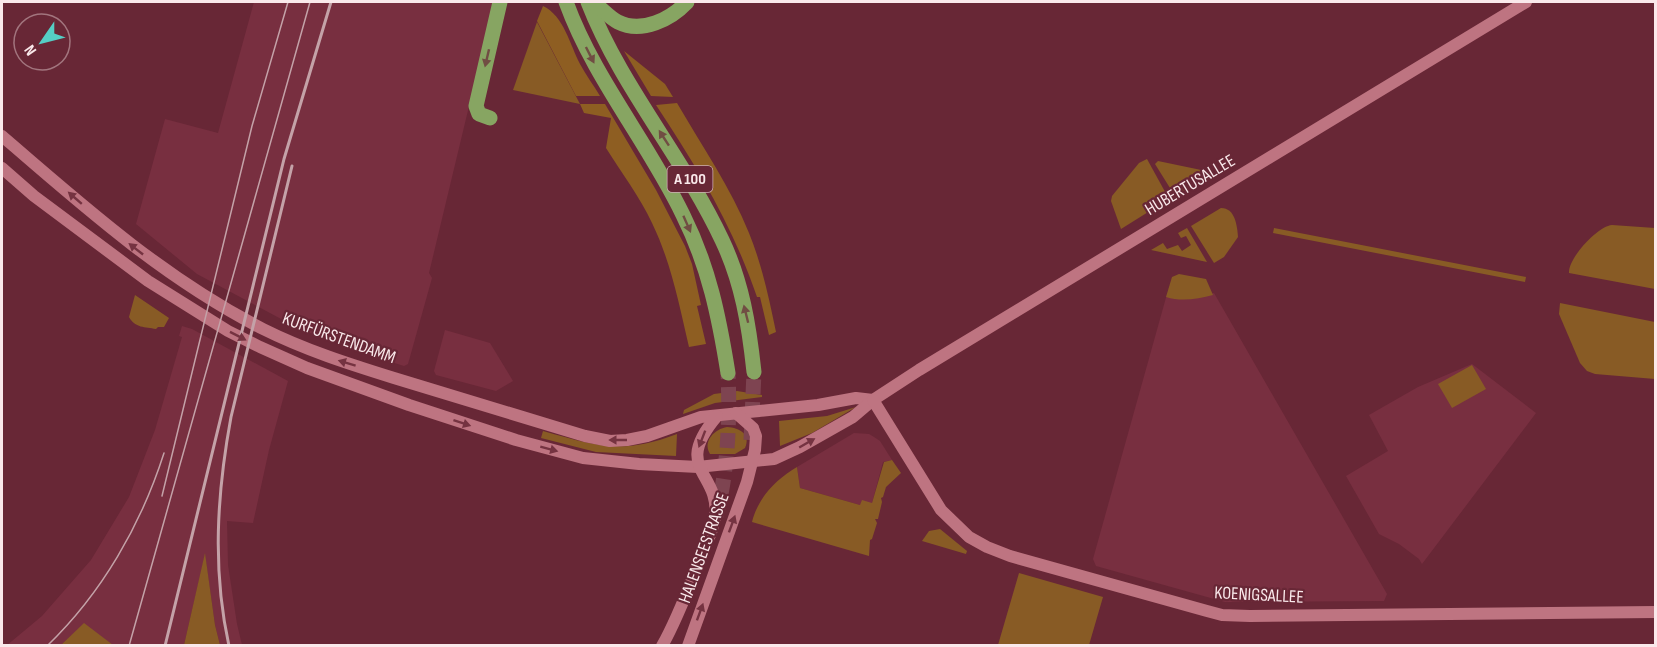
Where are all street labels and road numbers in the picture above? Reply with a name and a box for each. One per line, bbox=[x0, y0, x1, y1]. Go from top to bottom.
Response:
street label: HUBERTUSALLEE bbox=[1141, 150, 1239, 220]
road number: A 100 bbox=[668, 166, 712, 192]
street label: KURFÜRSTENDAMM bbox=[280, 308, 398, 368]
street label: HALENSEESTRASSE bbox=[674, 490, 734, 606]
street label: KOENIGSALLEE bbox=[1214, 582, 1304, 608]

